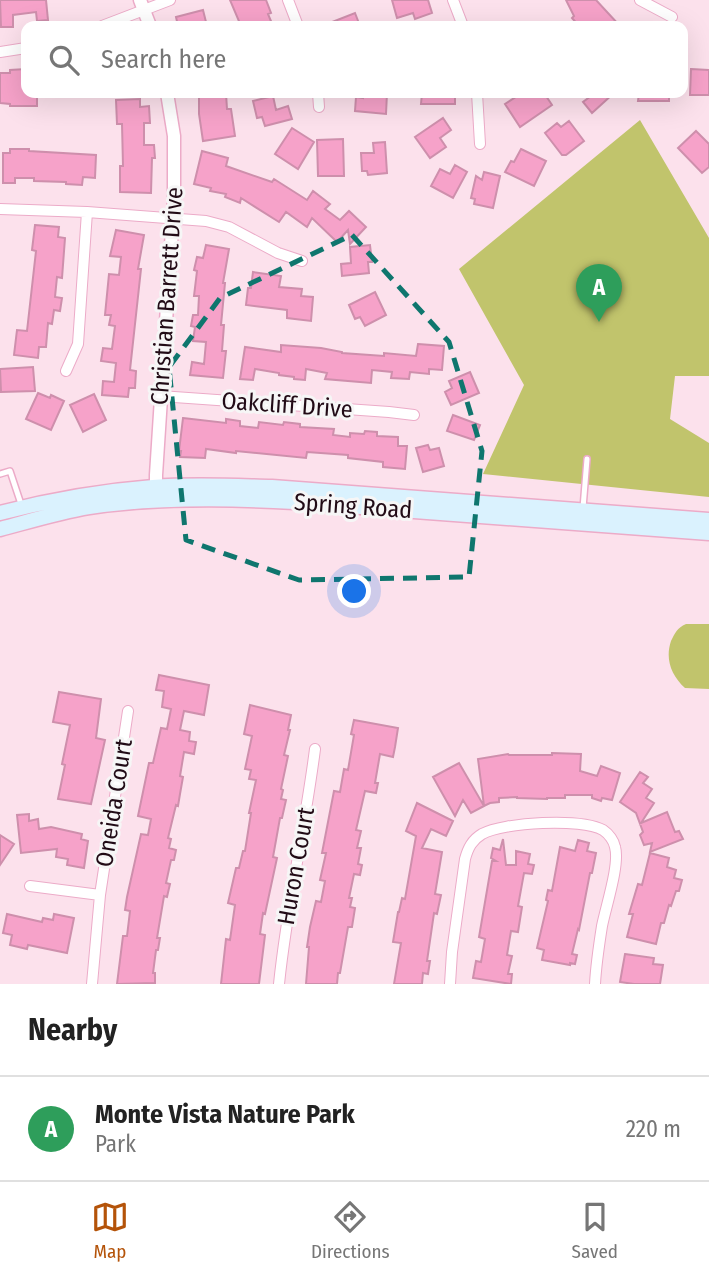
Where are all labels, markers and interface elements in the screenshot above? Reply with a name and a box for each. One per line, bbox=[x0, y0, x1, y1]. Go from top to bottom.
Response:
search box bbox=[21, 21, 688, 98]
icon: search bbox=[45, 41, 83, 79]
text: Search here bbox=[101, 44, 226, 75]
street label: Christian Barrett Drive bbox=[145, 186, 189, 406]
pin: A bbox=[576, 264, 622, 322]
street label: Oakcliff Drive bbox=[221, 386, 353, 424]
street label: Spring Road bbox=[293, 488, 413, 524]
your location bbox=[337, 574, 371, 608]
street label: Oneida Court bbox=[90, 737, 138, 869]
street label: Huron Court bbox=[272, 805, 320, 927]
text: Nearby bbox=[28, 1012, 117, 1048]
text: Monte Vista Nature Park bbox=[95, 1099, 355, 1130]
text: A bbox=[45, 1115, 57, 1143]
text: 220 m bbox=[626, 1115, 681, 1143]
text: Park bbox=[95, 1130, 136, 1158]
tab: Map bbox=[91, 1198, 129, 1263]
tab: Directions bbox=[311, 1198, 390, 1263]
tab: Saved bbox=[572, 1198, 618, 1263]

